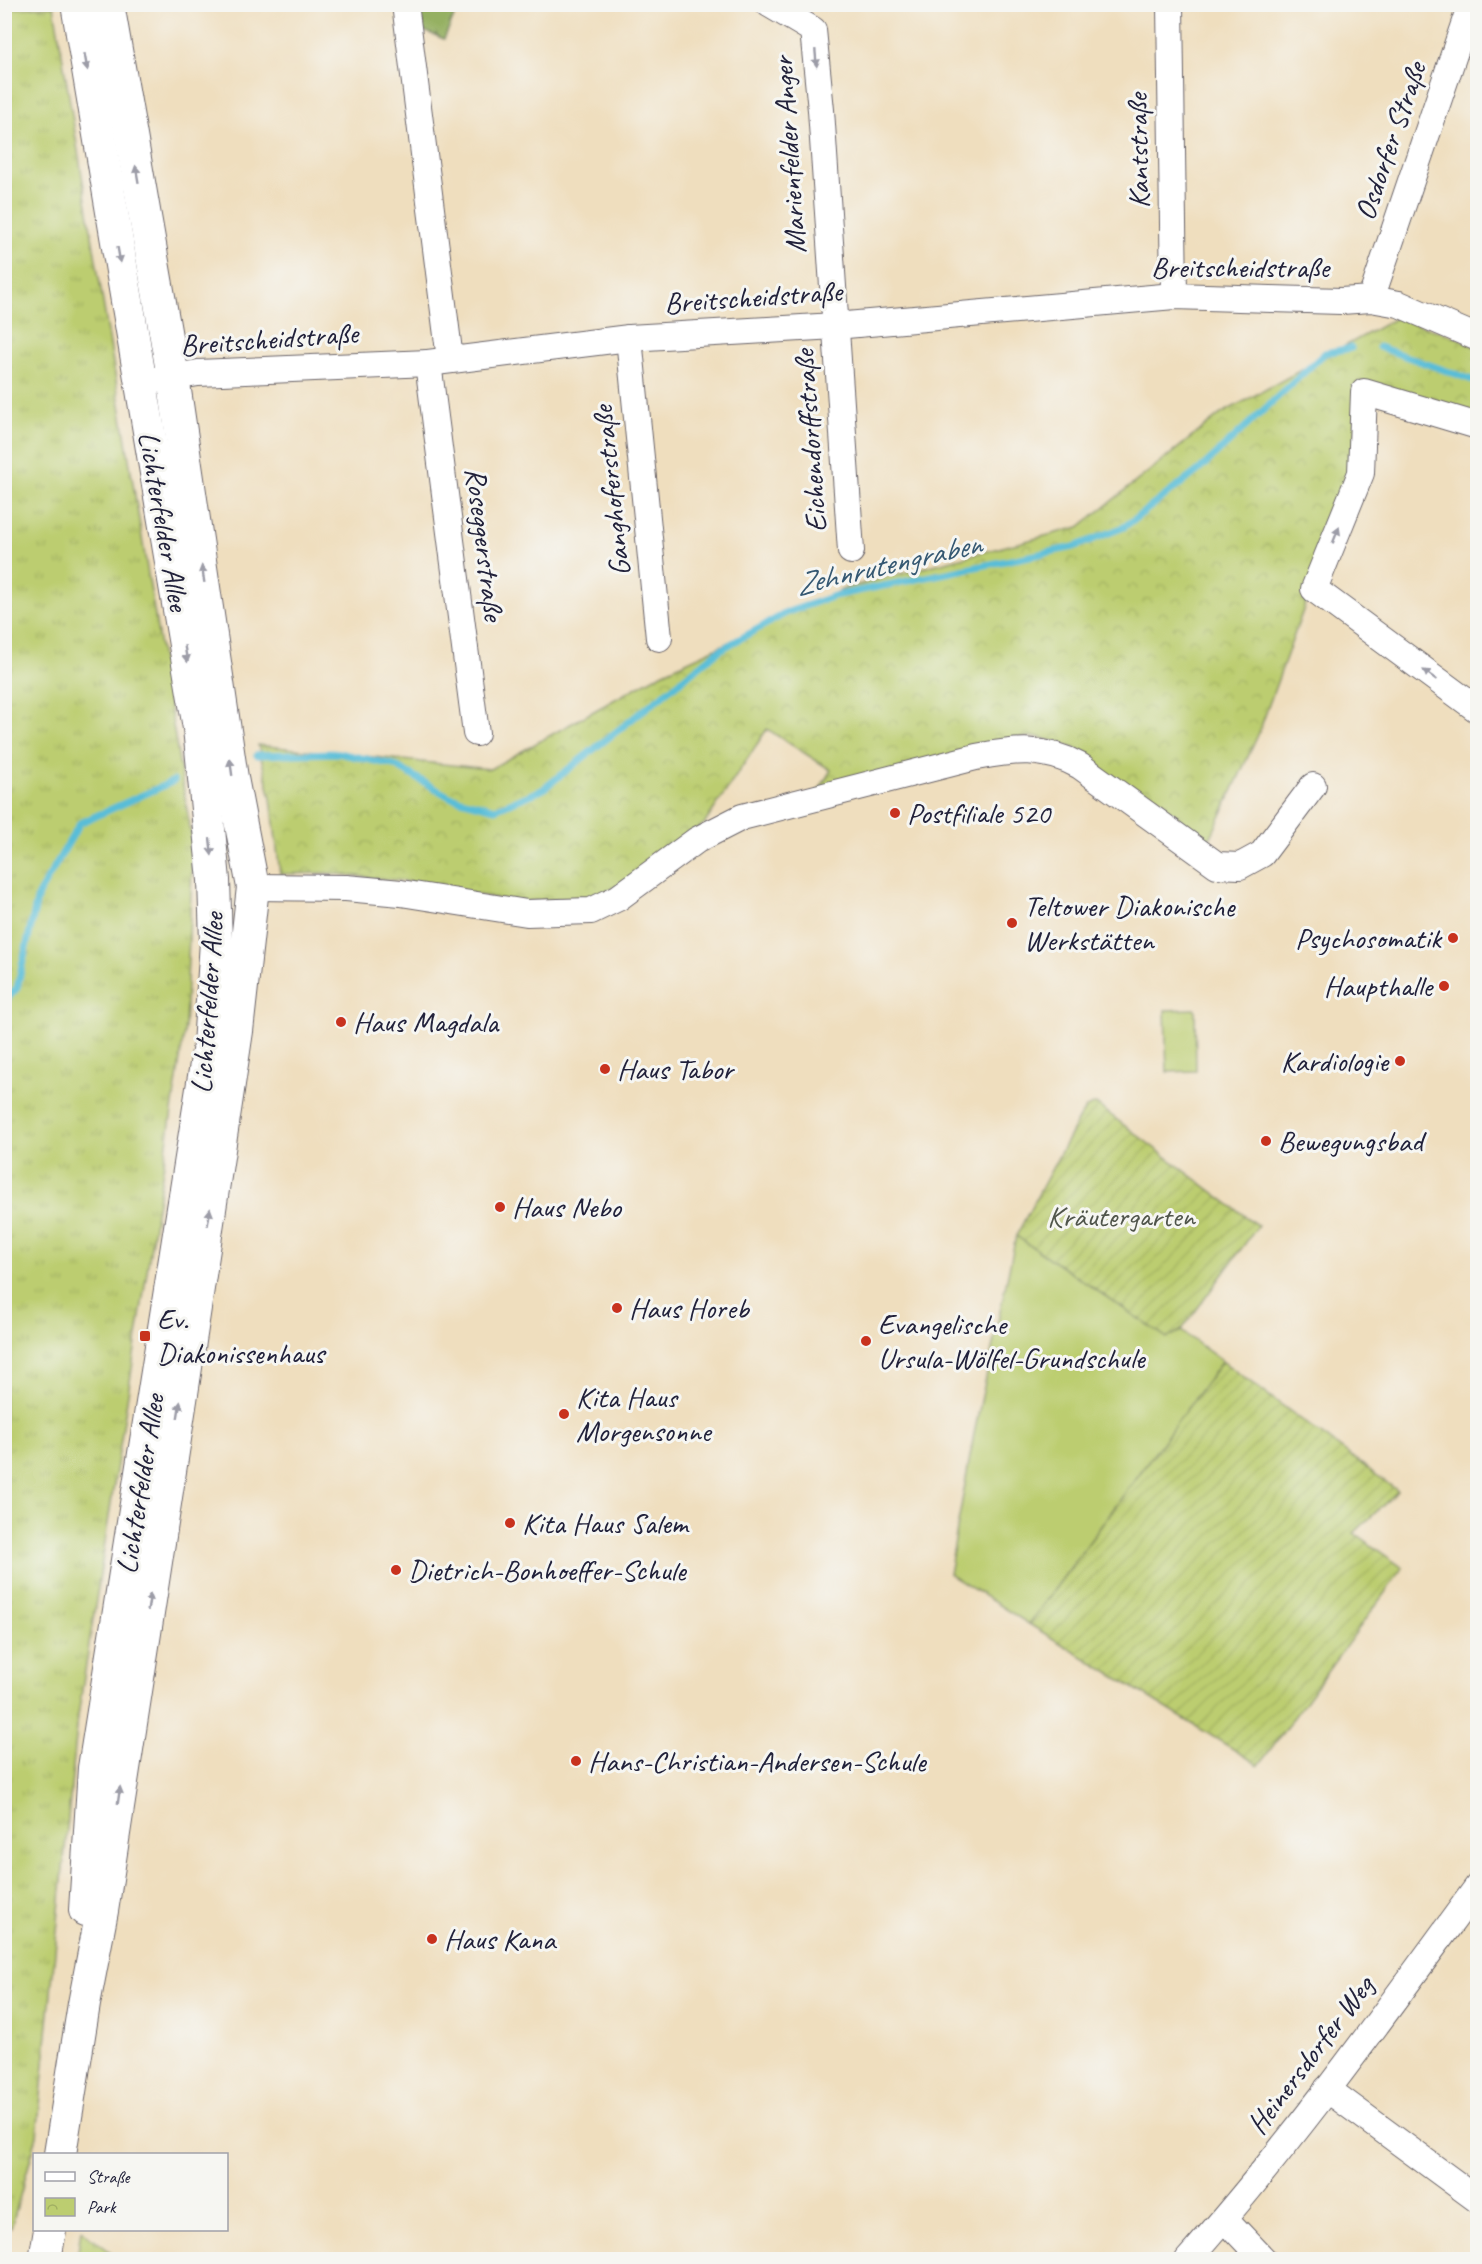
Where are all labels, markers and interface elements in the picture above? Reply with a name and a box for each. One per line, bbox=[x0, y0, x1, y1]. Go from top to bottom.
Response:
one-way arrow bbox=[811, 49, 821, 68]
one-way arrow bbox=[82, 53, 91, 72]
street label: Marienfelder Anger bbox=[763, 53, 815, 255]
street label: Osdorfer Straße bbox=[1345, 55, 1435, 225]
street label: Kantstraße bbox=[1118, 91, 1158, 209]
one-way arrow bbox=[133, 165, 142, 184]
one-way arrow bbox=[114, 245, 123, 264]
street label: Breitscheidstraße bbox=[1151, 248, 1331, 286]
street label: Breitscheidstraße bbox=[663, 272, 845, 322]
street label: Breitscheidstraße bbox=[179, 314, 361, 364]
street label: Eichendorffstraße bbox=[785, 346, 835, 534]
street label: Ganghoferstraße bbox=[583, 402, 639, 578]
street label: Lichterfelder Allee bbox=[130, 428, 199, 616]
street label: Roseggerstraße bbox=[457, 465, 514, 625]
water label: Zehnrutengraben bbox=[791, 522, 988, 605]
one-way arrow bbox=[1332, 526, 1341, 544]
one-way arrow bbox=[198, 565, 207, 584]
one-way arrow bbox=[182, 645, 191, 664]
one-way arrow bbox=[1423, 670, 1438, 682]
one-way arrow bbox=[226, 758, 236, 777]
place label: Postfiliale 520 bbox=[907, 794, 1053, 832]
marker: Postfiliale 520 bbox=[888, 806, 902, 820]
one-way arrow bbox=[206, 838, 216, 857]
place label: Teltower Diakonische Werkstätten bbox=[1024, 887, 1236, 959]
street label: Lichterfelder Allee bbox=[182, 909, 232, 1095]
marker: Teltower Diakonische Werkstätten bbox=[1005, 916, 1019, 930]
place label: Psychosomatik bbox=[1295, 919, 1443, 957]
marker: Psychosomatik bbox=[1446, 931, 1460, 945]
place label: Haupthalle bbox=[1324, 967, 1434, 1005]
marker: Haupthalle bbox=[1437, 979, 1451, 993]
place label: Haus Magdala bbox=[353, 1003, 500, 1041]
marker: Haus Magdala bbox=[334, 1015, 348, 1029]
place label: Kardiologie bbox=[1281, 1042, 1390, 1080]
place label: Haus Tabor bbox=[617, 1050, 735, 1088]
marker: Kardiologie bbox=[1393, 1054, 1407, 1068]
marker: Haus Tabor bbox=[598, 1062, 612, 1076]
place label: Bewegungsbad bbox=[1278, 1122, 1427, 1160]
marker: Bewegungsbad bbox=[1259, 1134, 1273, 1148]
place label: Haus Nebo bbox=[512, 1188, 622, 1226]
park label: Kräutergarten bbox=[1047, 1197, 1196, 1235]
marker: Haus Nebo bbox=[493, 1200, 507, 1214]
one-way arrow bbox=[204, 1207, 213, 1226]
place label: Haus Horeb bbox=[629, 1289, 751, 1327]
place label: Ev. Diakonissenhaus bbox=[157, 1300, 327, 1372]
marker: Haus Horeb bbox=[610, 1301, 624, 1315]
place label: Evangelische Ursula-Wölfel-Grundschule bbox=[878, 1305, 1147, 1377]
marker: Ev. Diakonissenhaus bbox=[138, 1329, 152, 1343]
marker: Evangelische Ursula-Wölfel-Grundschule bbox=[859, 1334, 873, 1348]
place label: Kita Haus Morgensonne bbox=[576, 1378, 713, 1450]
street label: Lichterfelder Allee bbox=[107, 1389, 173, 1577]
one-way arrow bbox=[175, 1400, 184, 1419]
marker: Kita Haus Morgensonne bbox=[557, 1407, 571, 1421]
place label: Kita Haus Salem bbox=[522, 1504, 690, 1542]
marker: Kita Haus Salem bbox=[503, 1516, 517, 1530]
place label: Dietrich-Bonhoeffer-Schule bbox=[408, 1551, 688, 1589]
marker: Dietrich-Bonhoeffer-Schule bbox=[389, 1563, 403, 1577]
one-way arrow bbox=[145, 1593, 154, 1612]
place label: Hans-Christian-Andersen-Schule bbox=[588, 1742, 928, 1780]
marker: Hans-Christian-Andersen-Schule bbox=[569, 1754, 583, 1768]
one-way arrow bbox=[115, 1786, 124, 1805]
place label: Haus Kana bbox=[444, 1920, 557, 1958]
marker: Haus Kana bbox=[425, 1932, 439, 1946]
street label: Heinersdorfer Weg bbox=[1238, 1967, 1383, 2142]
legend bbox=[33, 2153, 228, 2231]
text: Straße bbox=[87, 2166, 131, 2188]
text: Park bbox=[87, 2196, 117, 2218]

